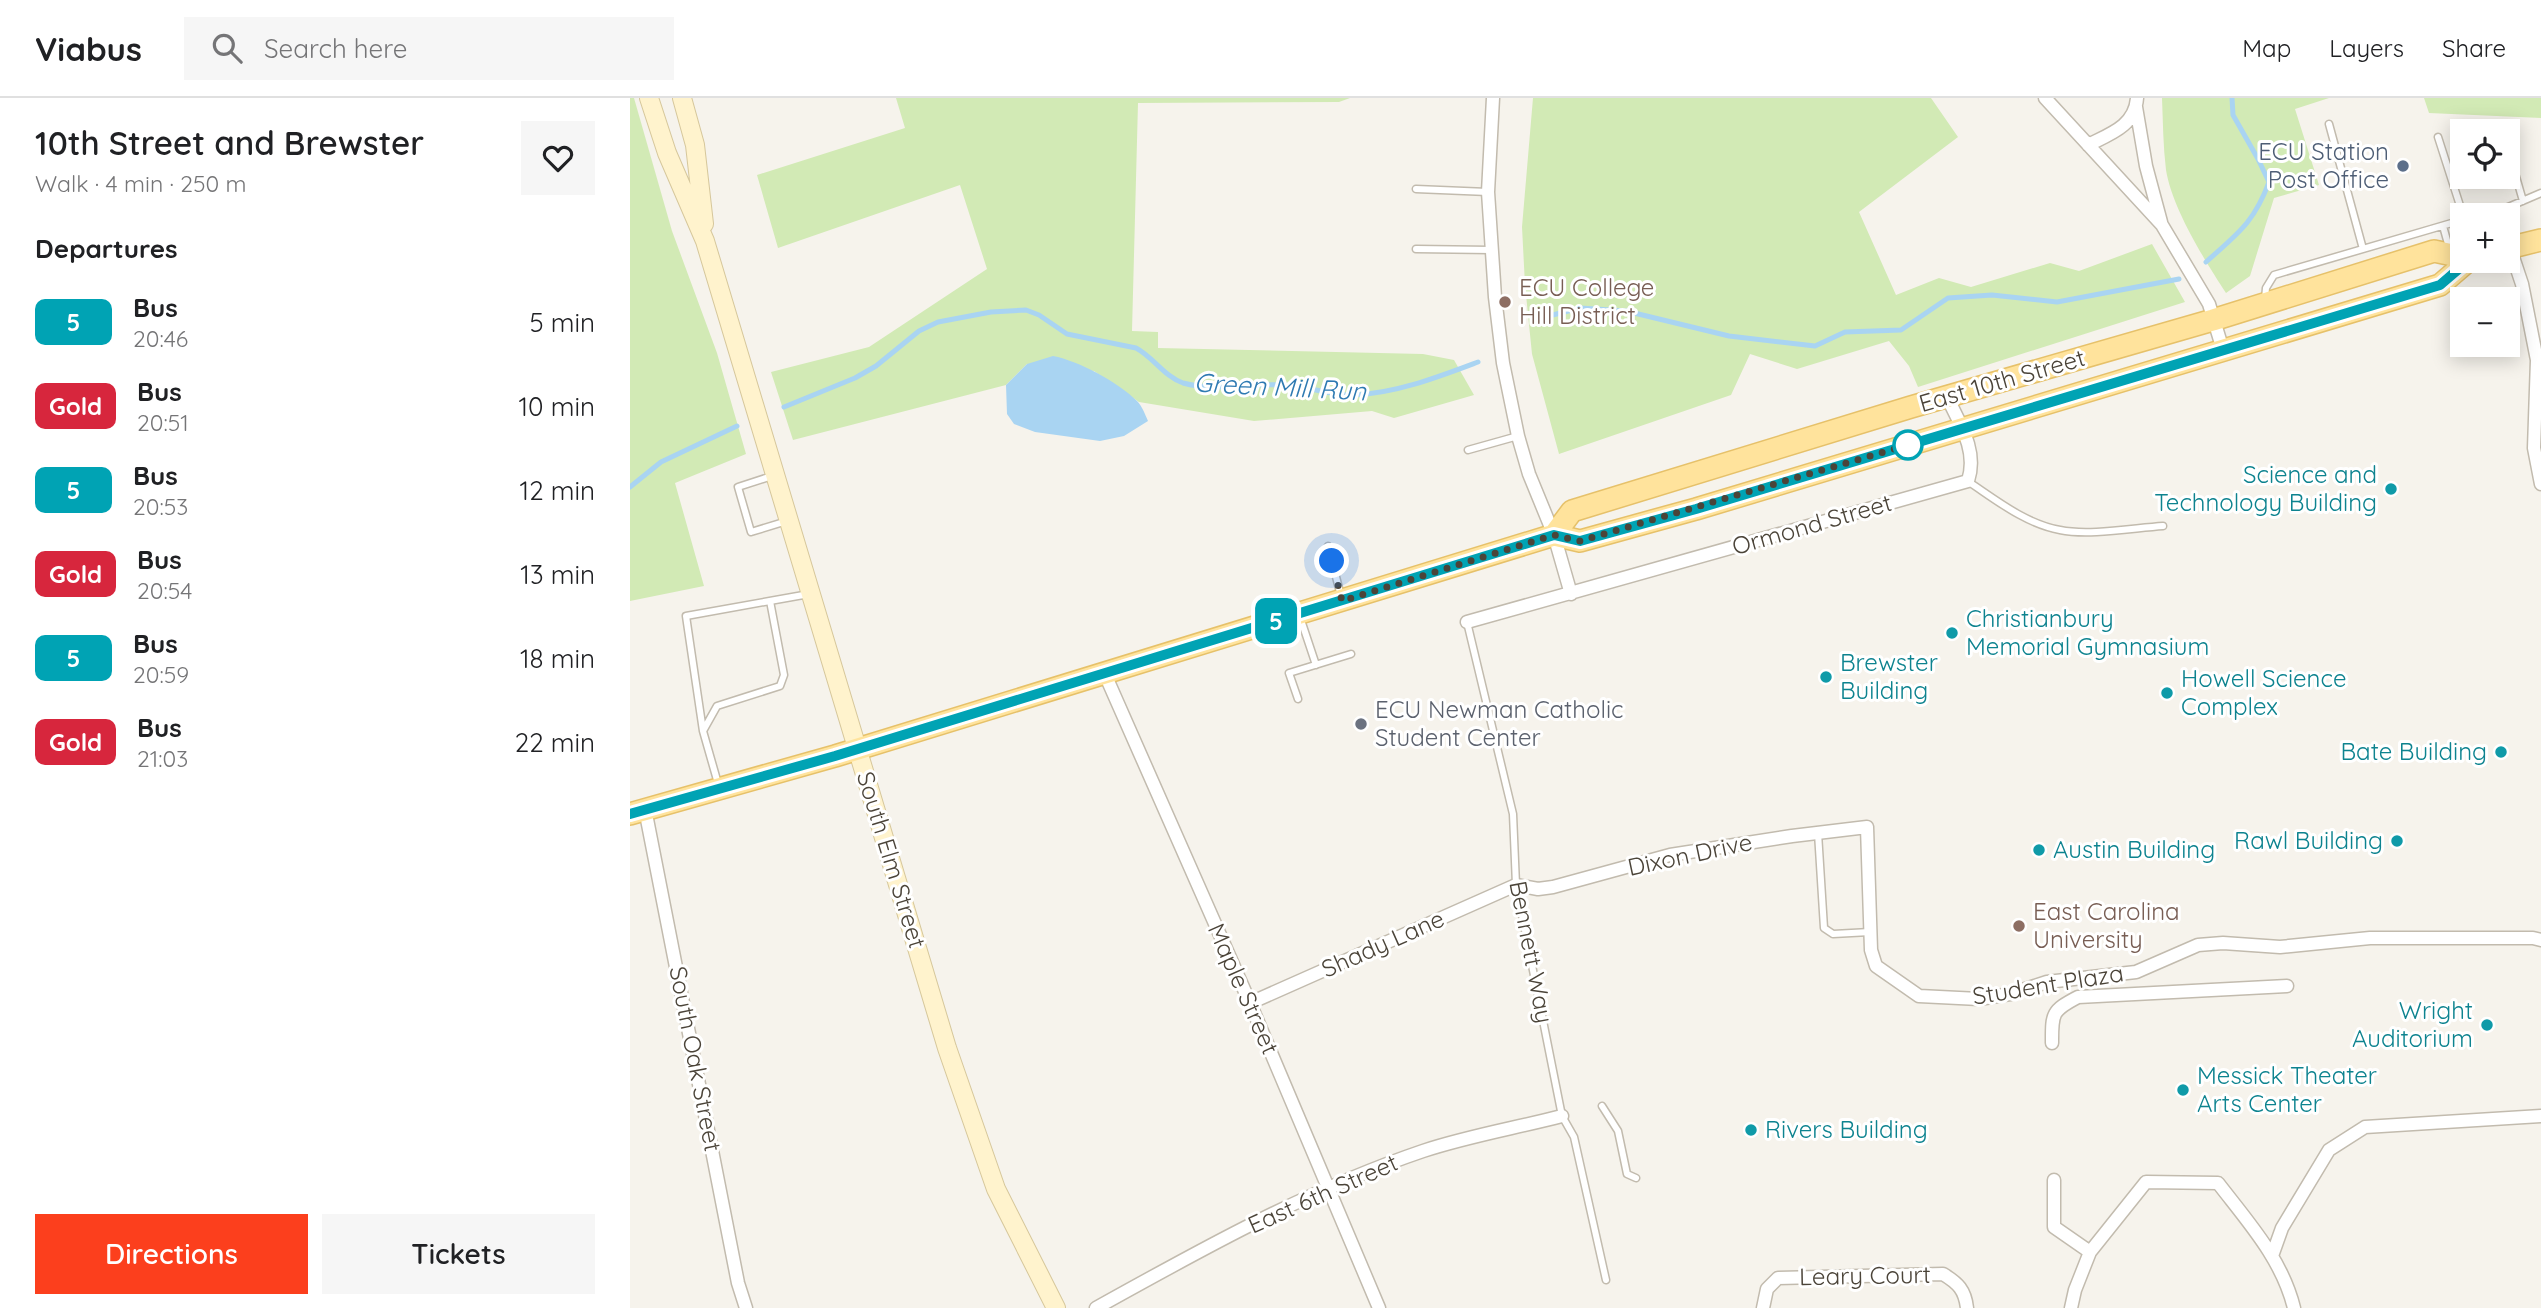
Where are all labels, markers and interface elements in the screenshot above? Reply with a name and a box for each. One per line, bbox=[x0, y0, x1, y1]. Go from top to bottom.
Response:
search box bbox=[184, 17, 674, 80]
text: Viabus bbox=[35, 28, 142, 69]
icon: search bbox=[208, 29, 246, 67]
text: Search here bbox=[264, 32, 407, 65]
text: Map bbox=[2242, 33, 2291, 63]
text: Layers bbox=[2329, 33, 2404, 63]
text: Share bbox=[2442, 33, 2506, 63]
map controls bbox=[2450, 119, 2520, 357]
button: locate bbox=[2450, 119, 2520, 189]
button: heart bbox=[521, 121, 595, 195]
text: 10th Street and Brewster bbox=[35, 122, 424, 163]
place label: ECU Station Post Office bbox=[2258, 136, 2389, 194]
marker: ECU Station Post Office bbox=[2395, 158, 2411, 174]
text: Walk · 4 min · 250 m bbox=[35, 169, 246, 198]
button: + bbox=[2450, 203, 2520, 273]
text: Departures bbox=[35, 232, 178, 265]
place label: ECU College Hill District bbox=[1519, 272, 1654, 330]
button: − bbox=[2450, 287, 2520, 357]
text: Bus bbox=[133, 291, 178, 324]
marker: ECU College Hill District bbox=[1497, 294, 1513, 310]
text: 5 min bbox=[529, 306, 595, 339]
text: 5 bbox=[67, 307, 80, 337]
text: 20:46 bbox=[133, 324, 188, 353]
street label: East 10th Street bbox=[1915, 342, 2088, 418]
water label: Green Mill Run bbox=[1193, 366, 1368, 408]
text: Bus bbox=[137, 375, 182, 408]
text: 10 min bbox=[519, 390, 595, 423]
text: Gold bbox=[49, 391, 102, 421]
text: 20:51 bbox=[137, 408, 189, 437]
unlabelled marker bbox=[1893, 430, 1923, 460]
text: Bus bbox=[133, 459, 178, 492]
place label: Science and Technology Building bbox=[2154, 459, 2377, 517]
text: 12 min bbox=[520, 474, 595, 507]
text: 5 bbox=[67, 475, 80, 505]
marker: Science and Technology Building bbox=[2383, 481, 2399, 497]
street label: Ormond Street bbox=[1728, 487, 1895, 561]
text: 20:53 bbox=[133, 492, 188, 521]
text: Bus bbox=[137, 543, 182, 576]
your location bbox=[1314, 543, 1349, 578]
text: 13 min bbox=[520, 558, 595, 591]
text: Gold bbox=[49, 559, 102, 589]
text: 20:54 bbox=[137, 576, 192, 605]
line badge: 5 bbox=[1253, 598, 1299, 644]
place label: Christianbury Memorial Gymnasium bbox=[1966, 603, 2209, 661]
text: 5 bbox=[1269, 606, 1283, 636]
marker: Christianbury Memorial Gymnasium bbox=[1944, 625, 1960, 641]
text: Bus bbox=[133, 627, 178, 660]
text: 18 min bbox=[520, 642, 595, 675]
text: 5 bbox=[67, 643, 80, 673]
place label: Brewster Building bbox=[1840, 647, 1938, 705]
text: 20:59 bbox=[133, 660, 189, 689]
place label: Howell Science Complex bbox=[2181, 663, 2346, 721]
marker: Brewster Building bbox=[1818, 669, 1834, 685]
marker: Howell Science Complex bbox=[2159, 685, 2175, 701]
place label: ECU Newman Catholic Student Center bbox=[1375, 694, 1623, 752]
text: Bus bbox=[137, 711, 182, 744]
marker: ECU Newman Catholic Student Center bbox=[1353, 716, 1369, 732]
text: 22 min bbox=[515, 726, 595, 759]
text: Gold bbox=[49, 727, 102, 757]
place label: Bate Building bbox=[2340, 736, 2487, 766]
text: 21:03 bbox=[137, 744, 188, 773]
marker: Bate Building bbox=[2493, 744, 2509, 760]
street label: South Elm Street bbox=[851, 768, 933, 952]
place label: Rawl Building bbox=[2234, 825, 2383, 855]
street label: Dixon Drive bbox=[1625, 826, 1755, 882]
marker: Rawl Building bbox=[2389, 833, 2405, 849]
place label: Austin Building bbox=[2053, 834, 2215, 864]
marker: Austin Building bbox=[2031, 842, 2047, 858]
street label: Bennett Way bbox=[1503, 878, 1560, 1026]
place label: East Carolina University bbox=[2033, 896, 2180, 954]
street label: Shady Lane bbox=[1317, 903, 1449, 983]
marker: East Carolina University bbox=[2011, 918, 2027, 934]
street label: Maple Street bbox=[1202, 919, 1286, 1059]
street label: Student Plaza bbox=[1970, 957, 2125, 1011]
street label: South Oak Street bbox=[663, 964, 729, 1154]
place label: Wright Auditorium bbox=[2352, 995, 2473, 1053]
marker: Wright Auditorium bbox=[2479, 1017, 2495, 1033]
place label: Messick Theater Arts Center bbox=[2197, 1060, 2377, 1118]
marker: Messick Theater Arts Center bbox=[2175, 1082, 2191, 1098]
place label: Rivers Building bbox=[1765, 1114, 1928, 1144]
marker: Rivers Building bbox=[1743, 1122, 1759, 1138]
street label: East 6th Street bbox=[1243, 1147, 1402, 1240]
button: Directions bbox=[35, 1214, 308, 1294]
button: Tickets bbox=[322, 1214, 595, 1294]
street label: Leary Court bbox=[1799, 1259, 1931, 1291]

